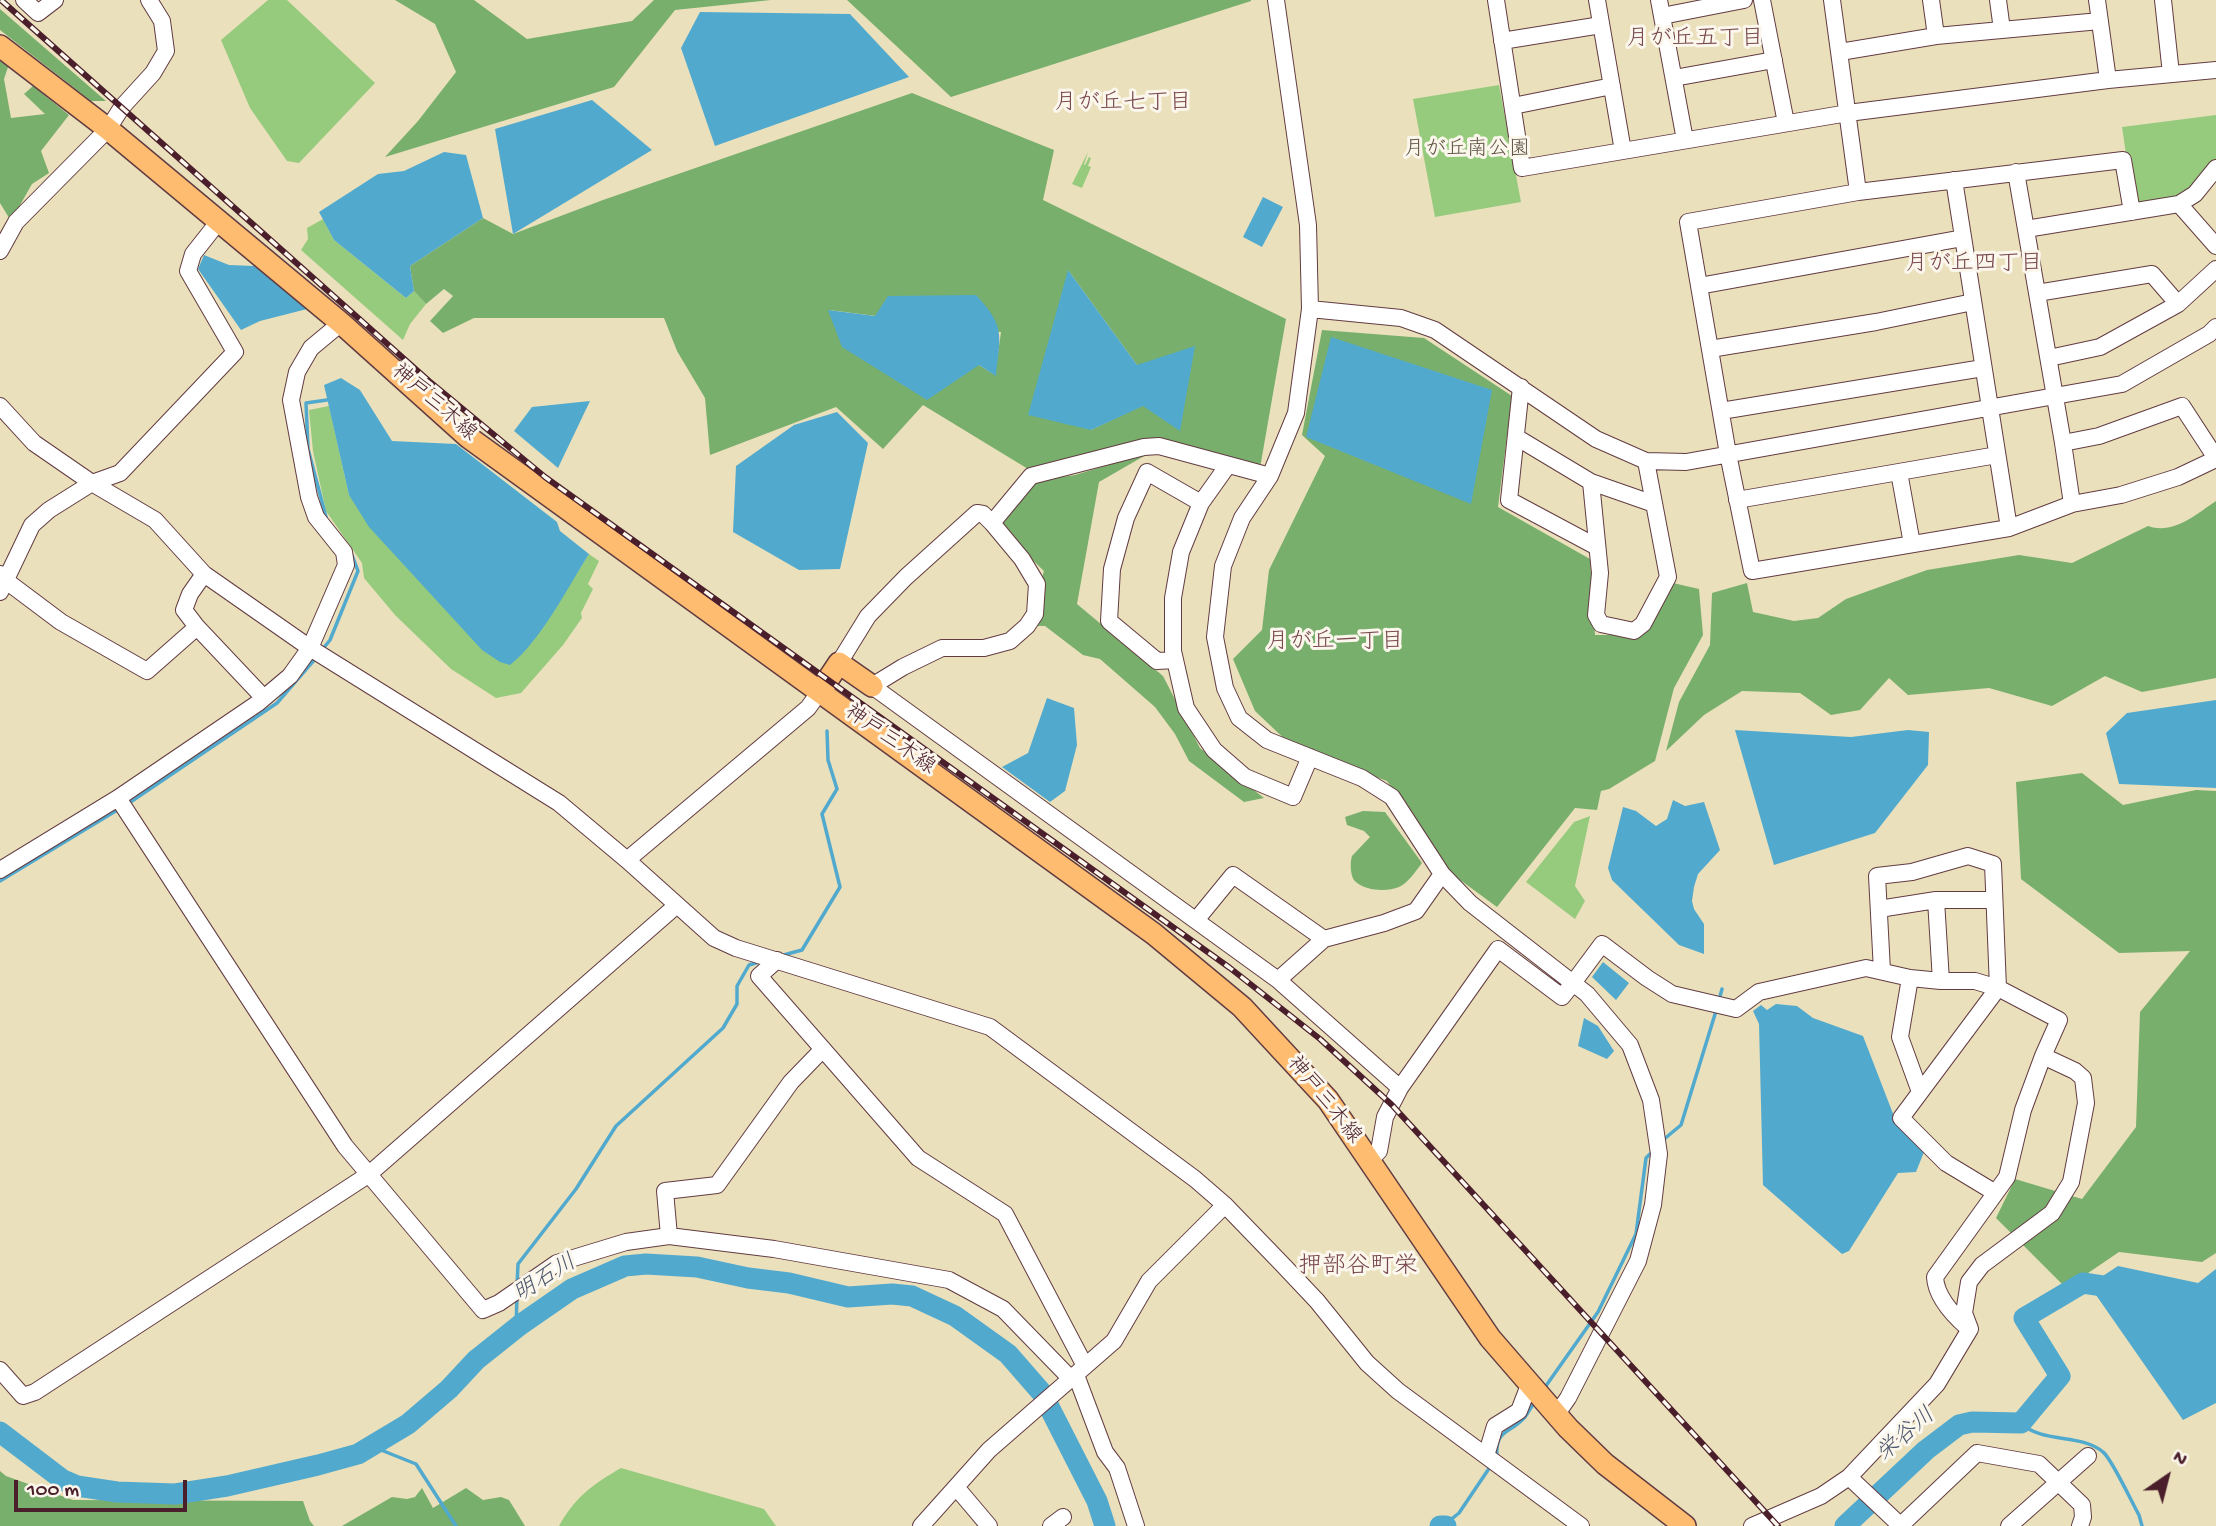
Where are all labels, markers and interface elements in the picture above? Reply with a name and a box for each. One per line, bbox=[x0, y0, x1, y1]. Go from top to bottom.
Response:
district label: 月が丘五丁目 bbox=[1626, 26, 1764, 54]
district label: 月が丘七丁目 bbox=[1054, 90, 1192, 118]
park label: 月が丘南公園 bbox=[1404, 138, 1530, 164]
district label: 月が丘四丁目 bbox=[1905, 251, 2043, 279]
street label: 神戸三木線 bbox=[385, 360, 481, 448]
district label: 月が丘一丁目 bbox=[1266, 629, 1404, 657]
street label: 神戸三木線 bbox=[839, 701, 939, 781]
street label: 神戸三木線 bbox=[1280, 1052, 1366, 1150]
water label: 明石川 bbox=[509, 1250, 583, 1310]
district label: 押部谷町栄 bbox=[1298, 1254, 1418, 1282]
water label: 栄谷川 bbox=[1872, 1403, 1942, 1469]
north arrow bbox=[2132, 1442, 2202, 1512]
text: N bbox=[2168, 1446, 2191, 1472]
scale bar bbox=[18, 1466, 191, 1510]
text: 100 m bbox=[27, 1479, 79, 1504]

